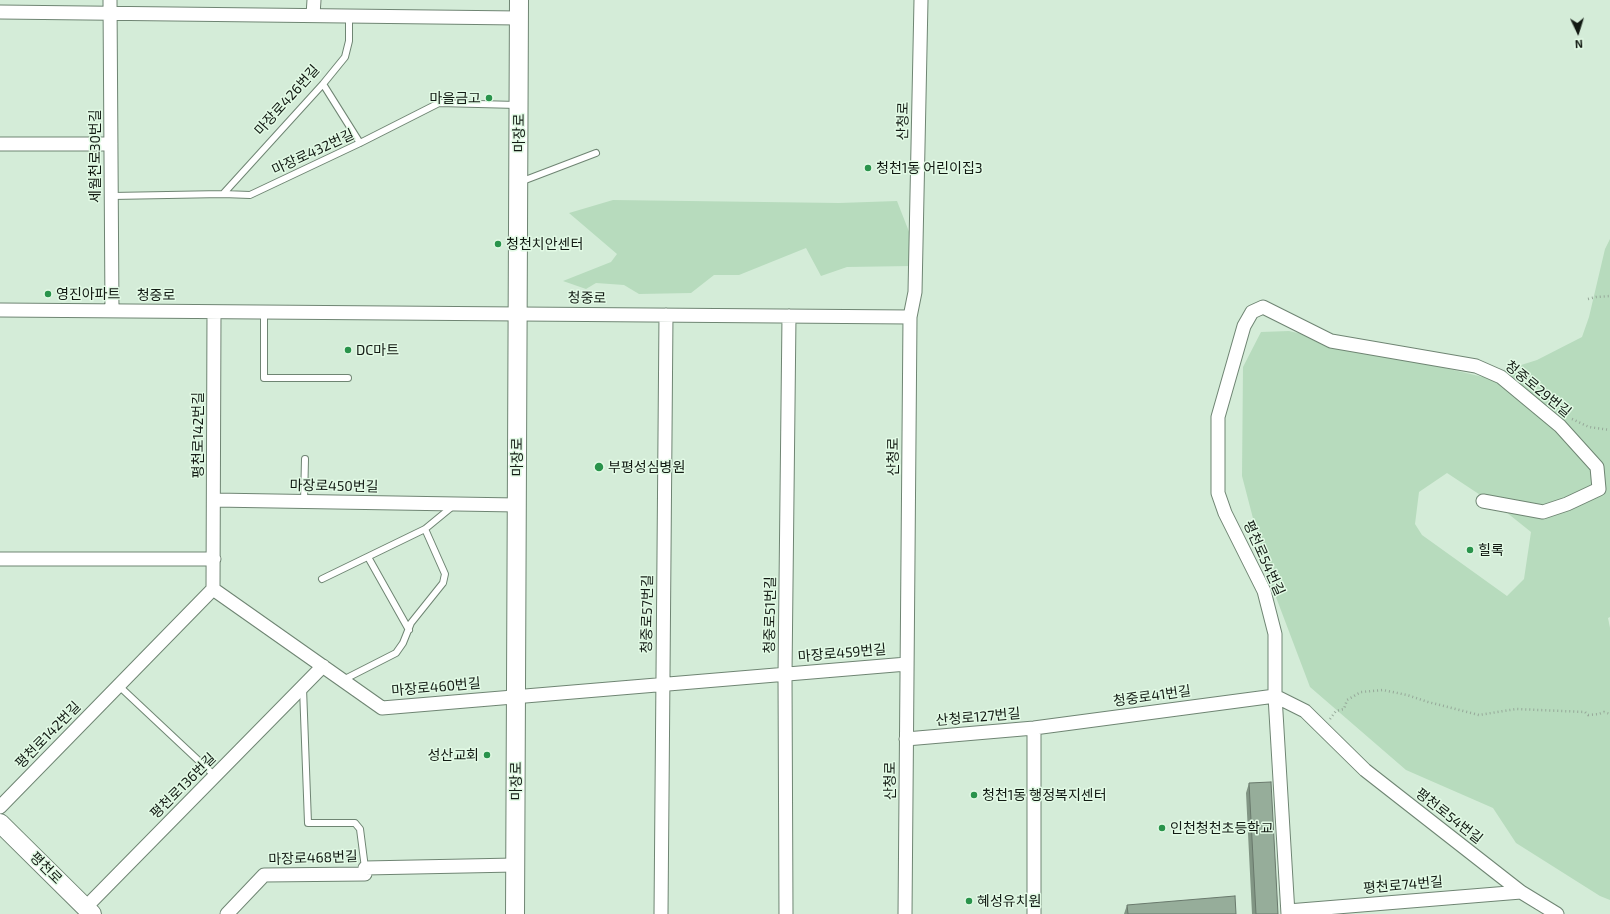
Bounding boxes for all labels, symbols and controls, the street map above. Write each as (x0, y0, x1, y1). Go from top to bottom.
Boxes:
north arrow (1558, 12, 1598, 52)
text: N (1574, 38, 1583, 51)
street label: 마장로426번길 (251, 61, 323, 139)
place label: 마을금고 (429, 90, 481, 106)
marker: 마을금고 (484, 93, 494, 103)
street label: 산청로 (894, 102, 912, 140)
street label: 세월천로30번길 (87, 109, 103, 203)
street label: 마장로 (511, 114, 527, 152)
street label: 마장로432번길 (269, 126, 357, 178)
place label: 청천1동 어린이집3 (876, 160, 983, 176)
marker: 청천1동 어린이집3 (863, 163, 873, 173)
place label: 청천치안센터 (506, 236, 583, 252)
marker: 청천치안센터 (493, 239, 503, 249)
place label: 영진아파트 (56, 286, 120, 302)
street label: 청중로 (137, 287, 175, 303)
marker: 영진아파트 (43, 289, 53, 299)
street label: 청중로 (568, 289, 606, 307)
place label: DC마트 (356, 342, 399, 358)
marker: DC마트 (343, 345, 353, 355)
street label: 청중로29번길 (1502, 357, 1574, 421)
street label: 평천로142번길 (190, 392, 206, 478)
street label: 마장로 (509, 438, 525, 476)
street label: 산청로 (885, 438, 901, 476)
place label: 부평성심병원 (608, 459, 685, 475)
marker: 부평성심병원 (593, 461, 605, 473)
street label: 마장로450번길 (289, 477, 379, 495)
street label: 평천로54번길 (1240, 518, 1288, 598)
place label: 힐록 (1478, 542, 1504, 558)
marker: 힐록 (1465, 545, 1475, 555)
street label: 청중로57번길 (638, 574, 656, 654)
street label: 청중로51번길 (761, 576, 779, 654)
street label: 마장로459번길 (797, 641, 887, 665)
street label: 마장로460번길 (391, 675, 481, 699)
street label: 청중로41번길 (1112, 682, 1192, 710)
street label: 평천로142번길 (12, 698, 84, 772)
street label: 산청로127번길 (935, 705, 1021, 729)
place label: 성산교회 (427, 747, 479, 763)
street label: 평천로136번길 (147, 750, 219, 822)
marker: 성산교회 (482, 750, 492, 760)
street label: 마장로 (508, 762, 524, 800)
street label: 산청로 (882, 762, 898, 800)
street label: 평천로54번길 (1412, 785, 1486, 847)
place label: 청천1동 행정복지센터 (982, 787, 1107, 803)
marker: 청천1동 행정복지센터 (969, 790, 979, 800)
place label: 인천청천초등학교 (1170, 820, 1273, 836)
marker: 인천청천초등학교 (1157, 823, 1167, 833)
street label: 평천로 (26, 848, 66, 888)
street label: 마장로468번길 (268, 848, 358, 868)
street label: 평천로74번길 (1362, 873, 1444, 897)
place label: 혜성유치원 (977, 893, 1041, 909)
marker: 혜성유치원 (964, 896, 974, 906)

